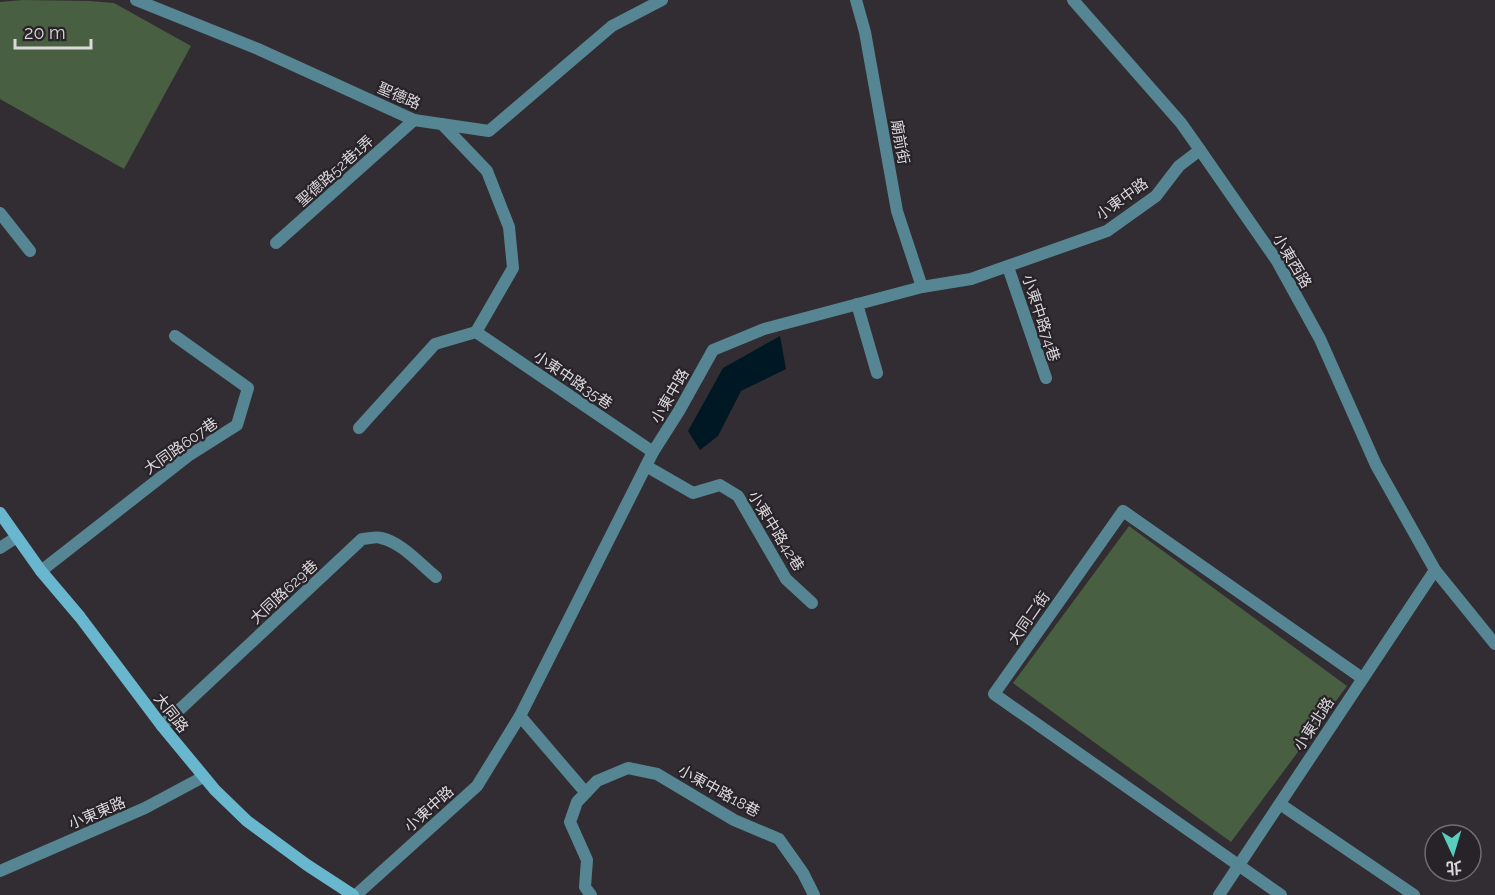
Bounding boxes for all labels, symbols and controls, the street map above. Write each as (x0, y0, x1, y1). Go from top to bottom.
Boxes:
scale bar (15, 12, 92, 50)
text: 20 m (24, 22, 66, 43)
street label: 聖德路 (375, 79, 423, 113)
street label: 廟前街 (887, 118, 913, 166)
street label: 聖德路52巷1弄 (293, 132, 377, 210)
street label: 小東中路 (1092, 174, 1152, 224)
street label: 小東西路 (1269, 231, 1315, 291)
street label: 小東中路74巷 (1018, 272, 1064, 364)
street label: 小東中路35巷 (530, 347, 616, 413)
street label: 小東中路 (647, 366, 693, 426)
street label: 大同路607巷 (141, 414, 221, 478)
street label: 小東中路42巷 (744, 488, 808, 574)
street label: 大同路629巷 (247, 556, 321, 628)
street label: 大同二街 (1004, 588, 1054, 648)
street label: 大同路 (150, 690, 192, 736)
street label: 小東北路 (1290, 694, 1338, 754)
street label: 小東中路18巷 (675, 761, 763, 821)
street label: 小東中路 (401, 782, 457, 836)
street label: 小東東路 (66, 793, 128, 833)
north arrow (1423, 823, 1483, 883)
text: 北 (1445, 857, 1463, 878)

